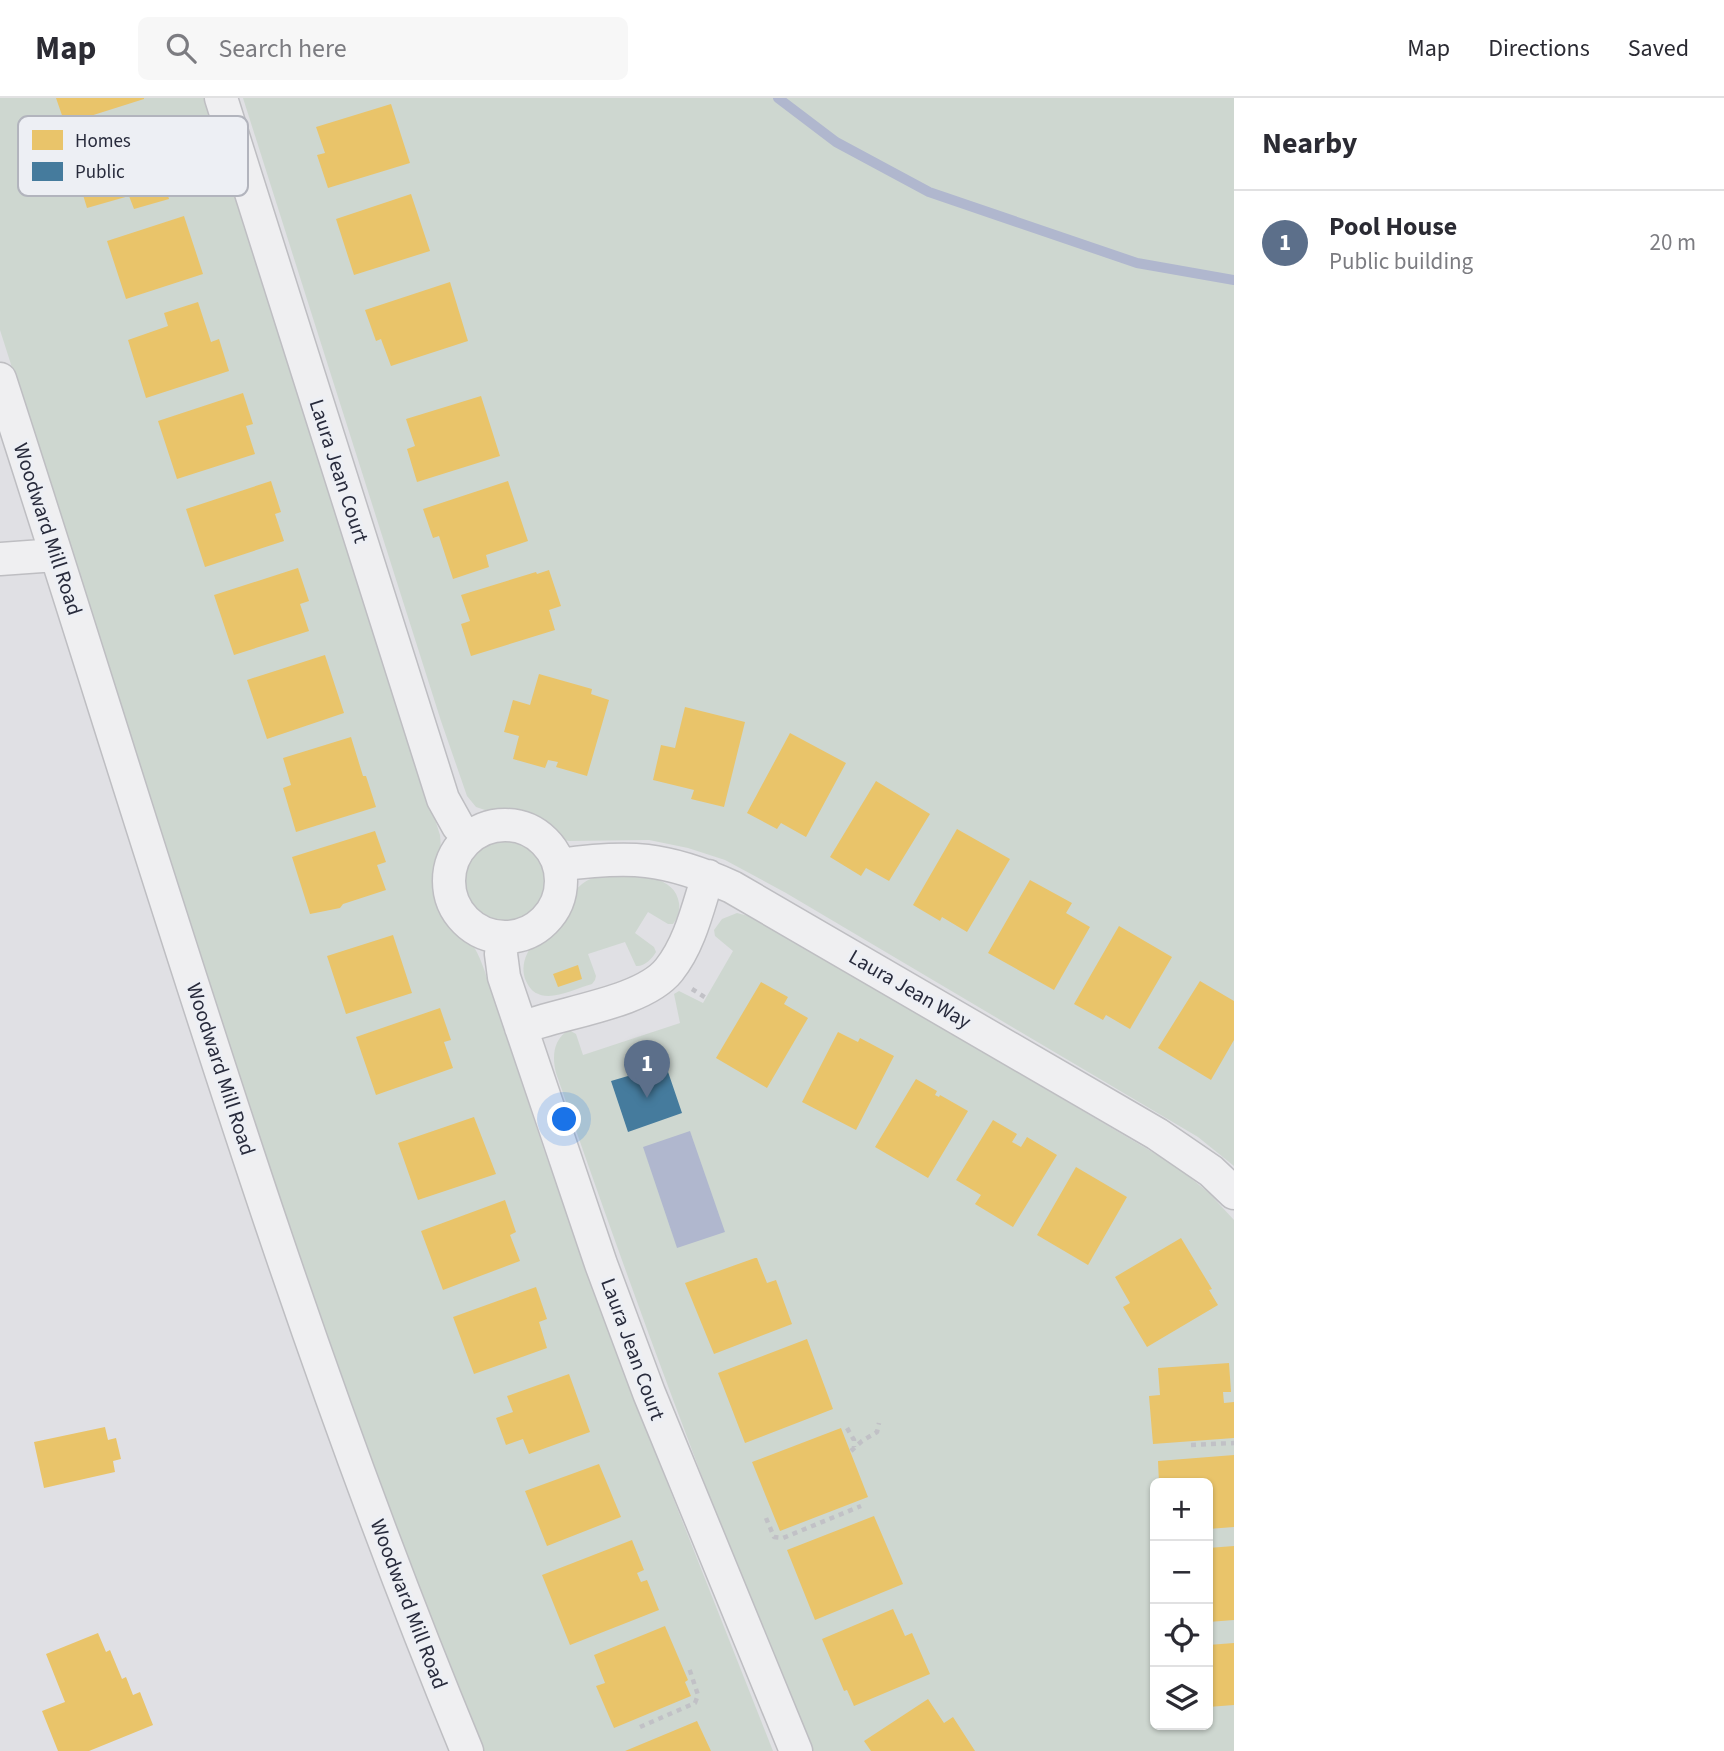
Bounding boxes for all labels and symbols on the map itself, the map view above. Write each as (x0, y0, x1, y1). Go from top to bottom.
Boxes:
legend (18, 116, 248, 196)
text: Homes (75, 128, 131, 155)
text: Public (75, 159, 125, 186)
street label: Laura Jean Court (302, 395, 376, 547)
street label: Woodward Mill Road (6, 439, 90, 619)
street label: Laura Jean Way (843, 942, 977, 1036)
street label: Woodward Mill Road (179, 979, 263, 1159)
pin: 1 (624, 1040, 670, 1098)
your location (547, 1102, 581, 1136)
street label: Laura Jean Court (593, 1274, 673, 1424)
street label: Woodward Mill Road (363, 1515, 455, 1693)

